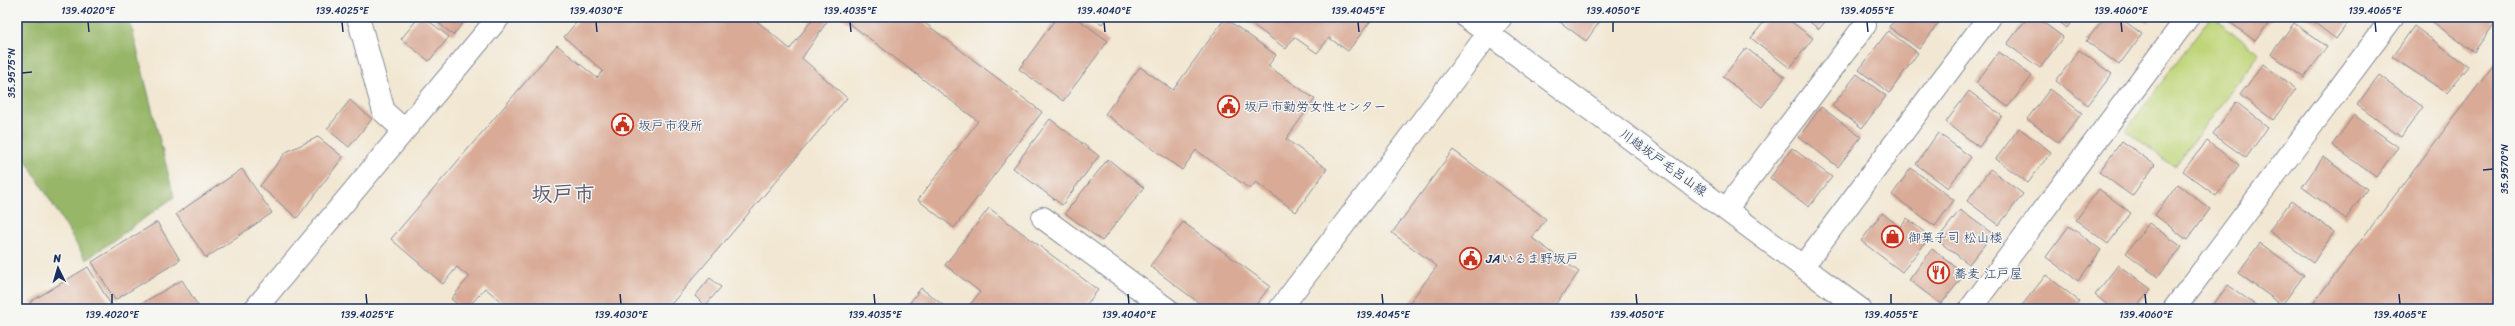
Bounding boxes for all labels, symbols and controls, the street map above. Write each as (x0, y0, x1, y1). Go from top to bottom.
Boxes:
text: 139.4020°E (61, 2, 116, 20)
text: 139.4025°E (315, 2, 370, 20)
text: 139.4030°E (569, 2, 624, 20)
text: 139.4035°E (824, 2, 878, 20)
text: 139.4040°E (1077, 2, 1132, 20)
text: 139.4045°E (1331, 2, 1386, 20)
text: 139.4050°E (1586, 2, 1641, 20)
text: 139.4055°E (1840, 2, 1895, 20)
text: 139.4060°E (2094, 2, 2149, 20)
text: 139.4065°E (2348, 2, 2403, 20)
text: 35.9575°N (3, 48, 21, 98)
public building icon: 坂戸市勤労女性センター (1215, 93, 1241, 119)
place label: 坂戸市勤労女性センター (1244, 95, 1386, 118)
public building icon: 坂戸市役所 (609, 112, 635, 138)
place label: 坂戸市役所 (638, 114, 703, 137)
street label: 川越坂戸毛呂山線 (1615, 123, 1713, 203)
text: 35.9570°N (2496, 144, 2514, 194)
district label: 坂戸市 (532, 175, 595, 213)
shop icon: 御菓子司 松山楼 (1879, 224, 1905, 250)
place label: 御菓子司 松山楼 (1908, 226, 2002, 249)
public building icon: JAいるま野坂戸 (1457, 245, 1483, 271)
place label: JAいるま野坂戸 (1485, 247, 1579, 270)
north arrow (38, 248, 78, 288)
text: N (52, 249, 62, 268)
restaurant icon: 蕎麦 江戸屋 (1926, 260, 1952, 286)
place label: 蕎麦 江戸屋 (1954, 262, 2022, 285)
text: 139.4020°E (85, 306, 140, 324)
text: 139.4025°E (340, 306, 395, 324)
text: 139.4030°E (594, 306, 649, 324)
text: 139.4035°E (849, 306, 903, 324)
text: 139.4040°E (1102, 306, 1157, 324)
text: 139.4045°E (1356, 306, 1411, 324)
text: 139.4050°E (1610, 306, 1665, 324)
text: 139.4055°E (1864, 306, 1919, 324)
text: 139.4060°E (2119, 306, 2174, 324)
text: 139.4065°E (2373, 306, 2428, 324)

